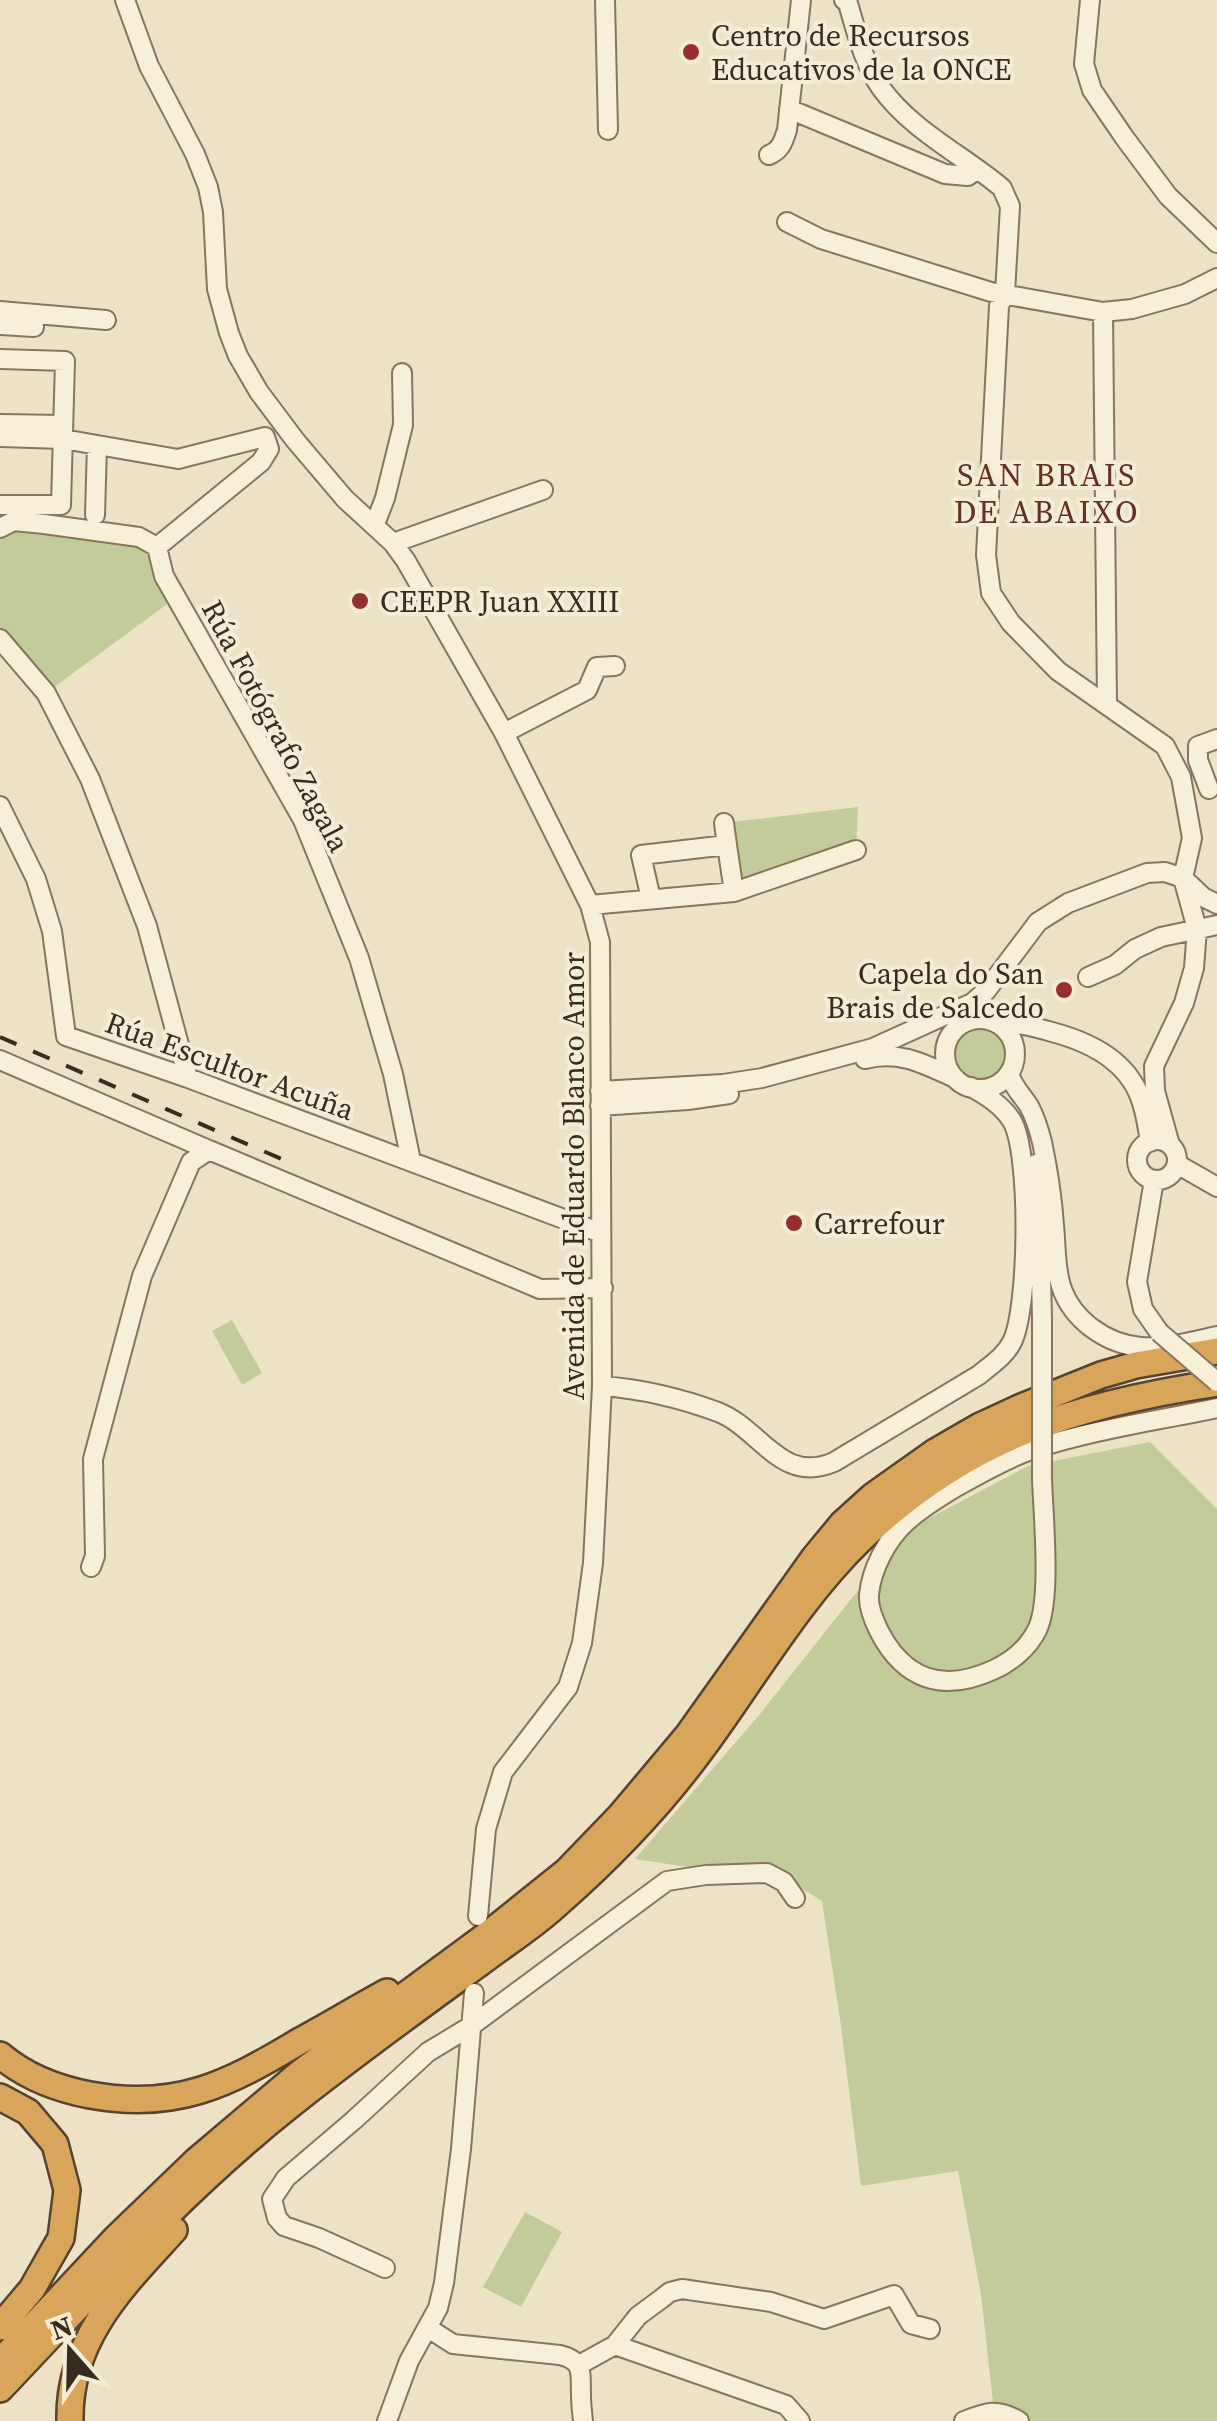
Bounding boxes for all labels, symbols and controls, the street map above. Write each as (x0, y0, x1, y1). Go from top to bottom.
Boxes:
place label: Centro de Recursos Educativos de la ONCE (711, 15, 1011, 90)
marker: Centro de Recursos Educativos de la ONCE (680, 41, 702, 63)
district label: SAN BRAIS DE ABAIXO (954, 453, 1140, 534)
place label: CEEPR Juan XXIII (380, 581, 619, 622)
marker: CEEPR Juan XXIII (349, 590, 371, 612)
street label: Rúa Fotógrafo Zagala (192, 593, 360, 860)
street label: Avenida de Eduardo Blanco Amor (553, 952, 594, 1400)
place label: Capela do San Brais de Salcedo (826, 953, 1044, 1028)
marker: Capela do San Brais de Salcedo (1053, 979, 1075, 1001)
street label: Rúa Escultor Acuña (100, 1002, 361, 1130)
place label: Carrefour (814, 1203, 945, 1244)
marker: Carrefour (783, 1212, 805, 1234)
north arrow (20, 2301, 120, 2401)
text: N (45, 2306, 78, 2349)

